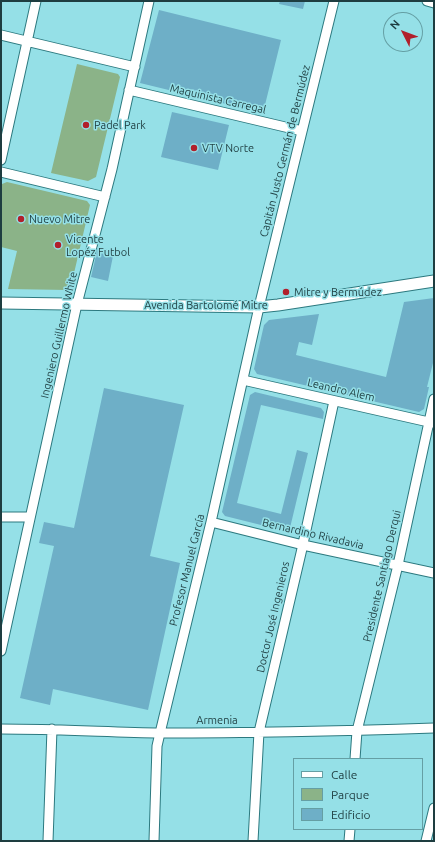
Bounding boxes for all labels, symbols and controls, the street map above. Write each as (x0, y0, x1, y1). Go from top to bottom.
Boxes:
north arrow (383, 12, 423, 52)
text: N (388, 18, 402, 32)
street label: Capitán Justo Germán de Bermúdez (257, 63, 313, 239)
street label: Maquinista Carregal (169, 81, 267, 117)
place label: Padel Park (94, 118, 146, 132)
marker: Padel Park (81, 120, 91, 130)
place label: VTV Norte (202, 141, 254, 155)
marker: VTV Norte (189, 143, 199, 153)
place label: Nuevo Mitre (29, 212, 90, 226)
marker: Nuevo Mitre (16, 214, 26, 224)
place label: Vicente Lopéz Futbol (66, 232, 130, 258)
marker: Vicente Lopéz Futbol (53, 240, 63, 250)
street label: Ingeniero Guillermo White (38, 270, 80, 400)
place label: Mitre y Bermúdez (294, 285, 382, 299)
marker: Mitre y Bermúdez (281, 287, 291, 297)
street label: Avenida Bartolomé Mitre (144, 298, 268, 312)
street label: Leandro Alem (306, 376, 376, 404)
street label: Presidente Santiago Derqui (360, 509, 404, 643)
street label: Profesor Manuel García (167, 513, 207, 627)
street label: Bernardino Rivadavia (261, 516, 365, 552)
street label: Doctor José Ingenieros (254, 560, 292, 674)
street label: Armenia (196, 713, 238, 727)
legend (293, 758, 423, 830)
text: Calle (331, 768, 357, 781)
text: Parque (331, 788, 369, 801)
text: Edificio (331, 808, 371, 821)

